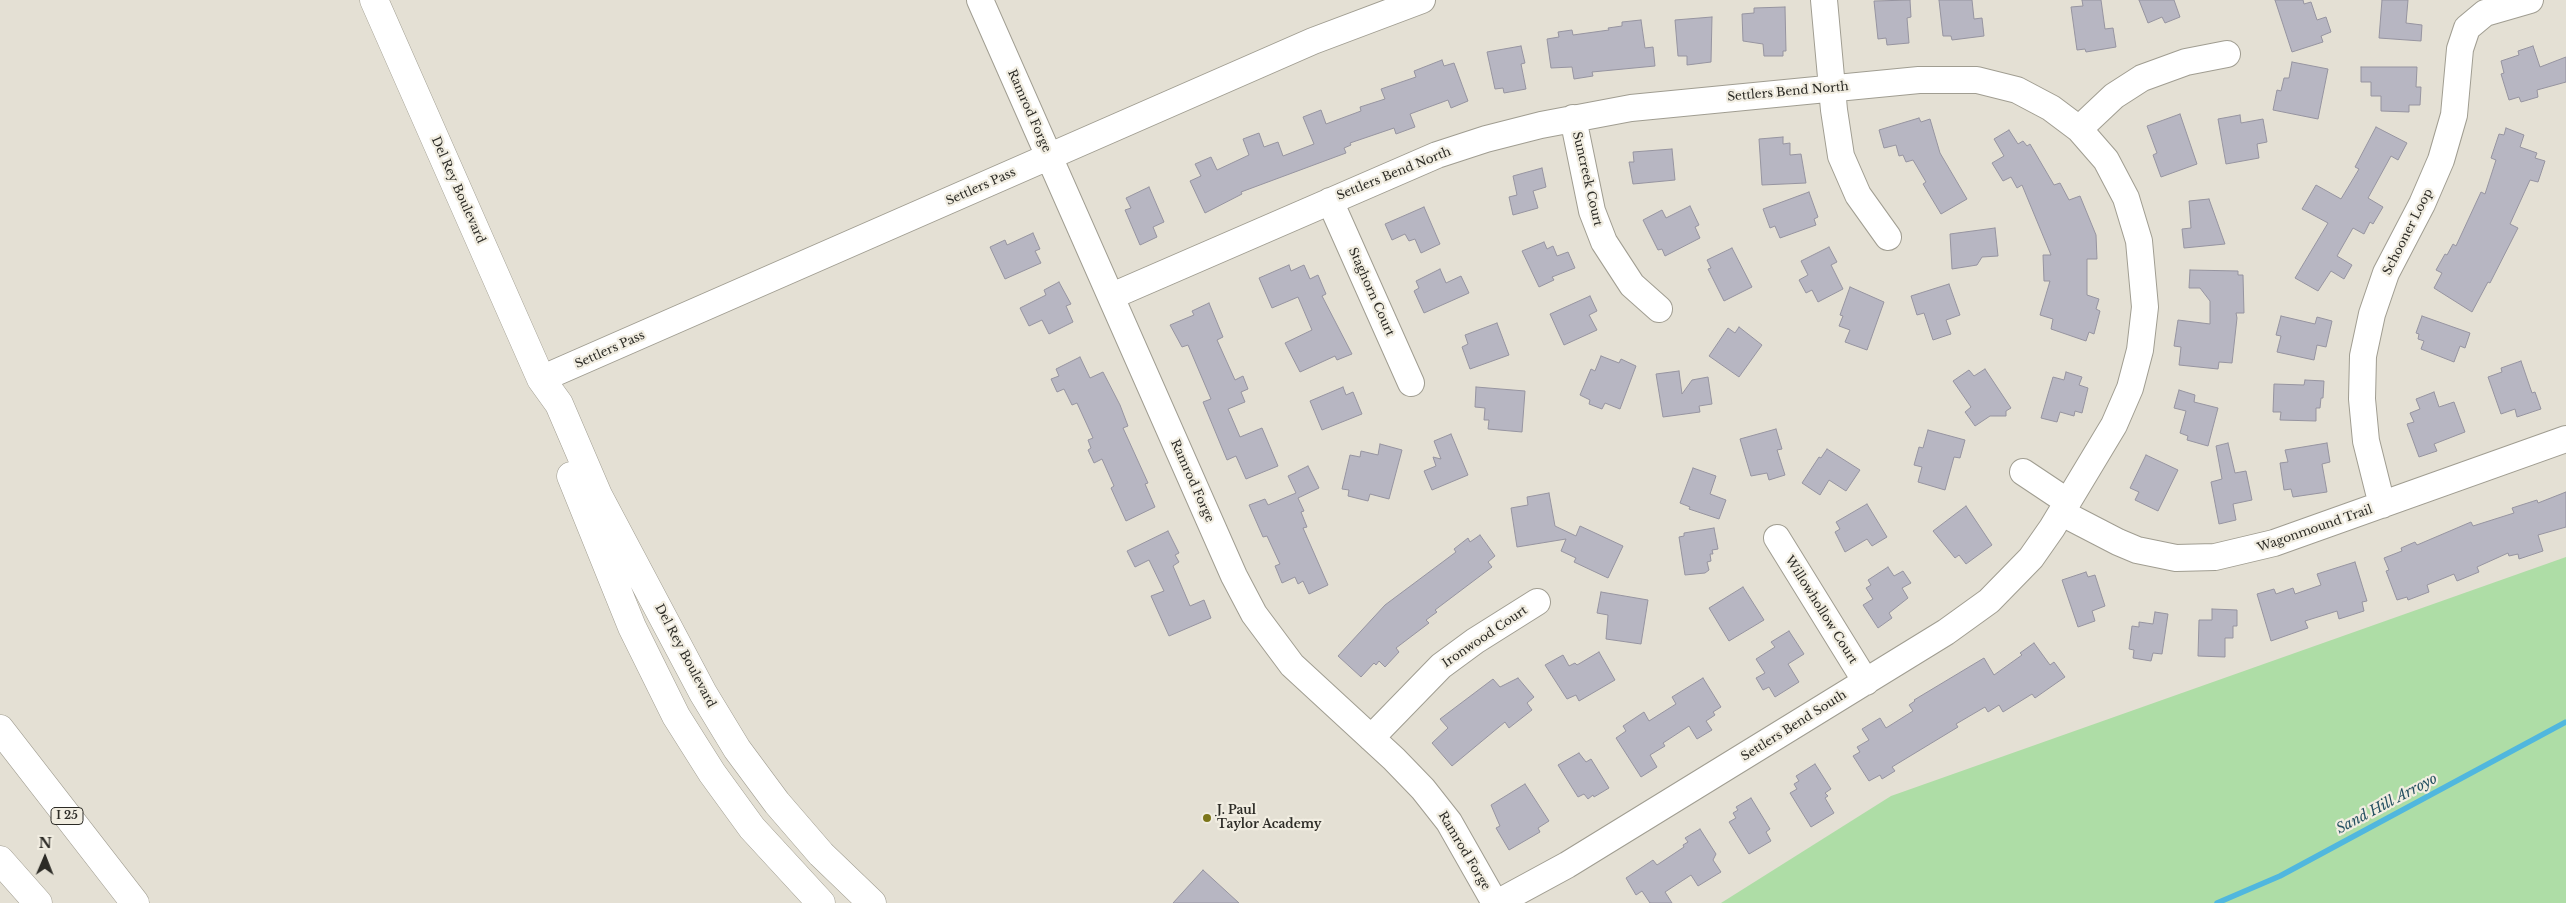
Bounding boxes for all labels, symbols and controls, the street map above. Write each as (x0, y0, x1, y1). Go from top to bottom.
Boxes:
street label: Ramrod Forge (1004, 67, 1054, 155)
street label: Settlers Bend North (1727, 80, 1849, 104)
street label: Suncreek Court (1569, 130, 1605, 228)
street label: Del Rey Boulevard (428, 134, 488, 246)
street label: Settlers Bend North (1335, 145, 1453, 203)
street label: Settlers Pass (944, 165, 1018, 209)
street label: Schooner Loop (2380, 186, 2436, 278)
street label: Staghorn Court (1345, 246, 1397, 338)
street label: Settlers Pass (573, 328, 647, 372)
street label: Ramrod Forge (1167, 437, 1217, 525)
street label: Wagonmound Trail (2256, 503, 2374, 555)
street label: Willowhollow Court (1782, 553, 1860, 667)
street label: Del Rey Boulevard (652, 602, 718, 710)
street label: Ironwood Court (1440, 603, 1530, 671)
street label: Settlers Bend South (1739, 688, 1849, 764)
water label: Sand Hill Arroyo (2334, 770, 2440, 838)
place label: J. Paul Taylor Academy (1217, 804, 1321, 832)
road number: I 25 (51, 808, 83, 824)
street label: Ramrod Forge (1435, 809, 1493, 893)
marker: J. Paul Taylor Academy (1201, 812, 1213, 824)
north arrow (20, 833, 70, 883)
text: N (39, 834, 52, 852)

